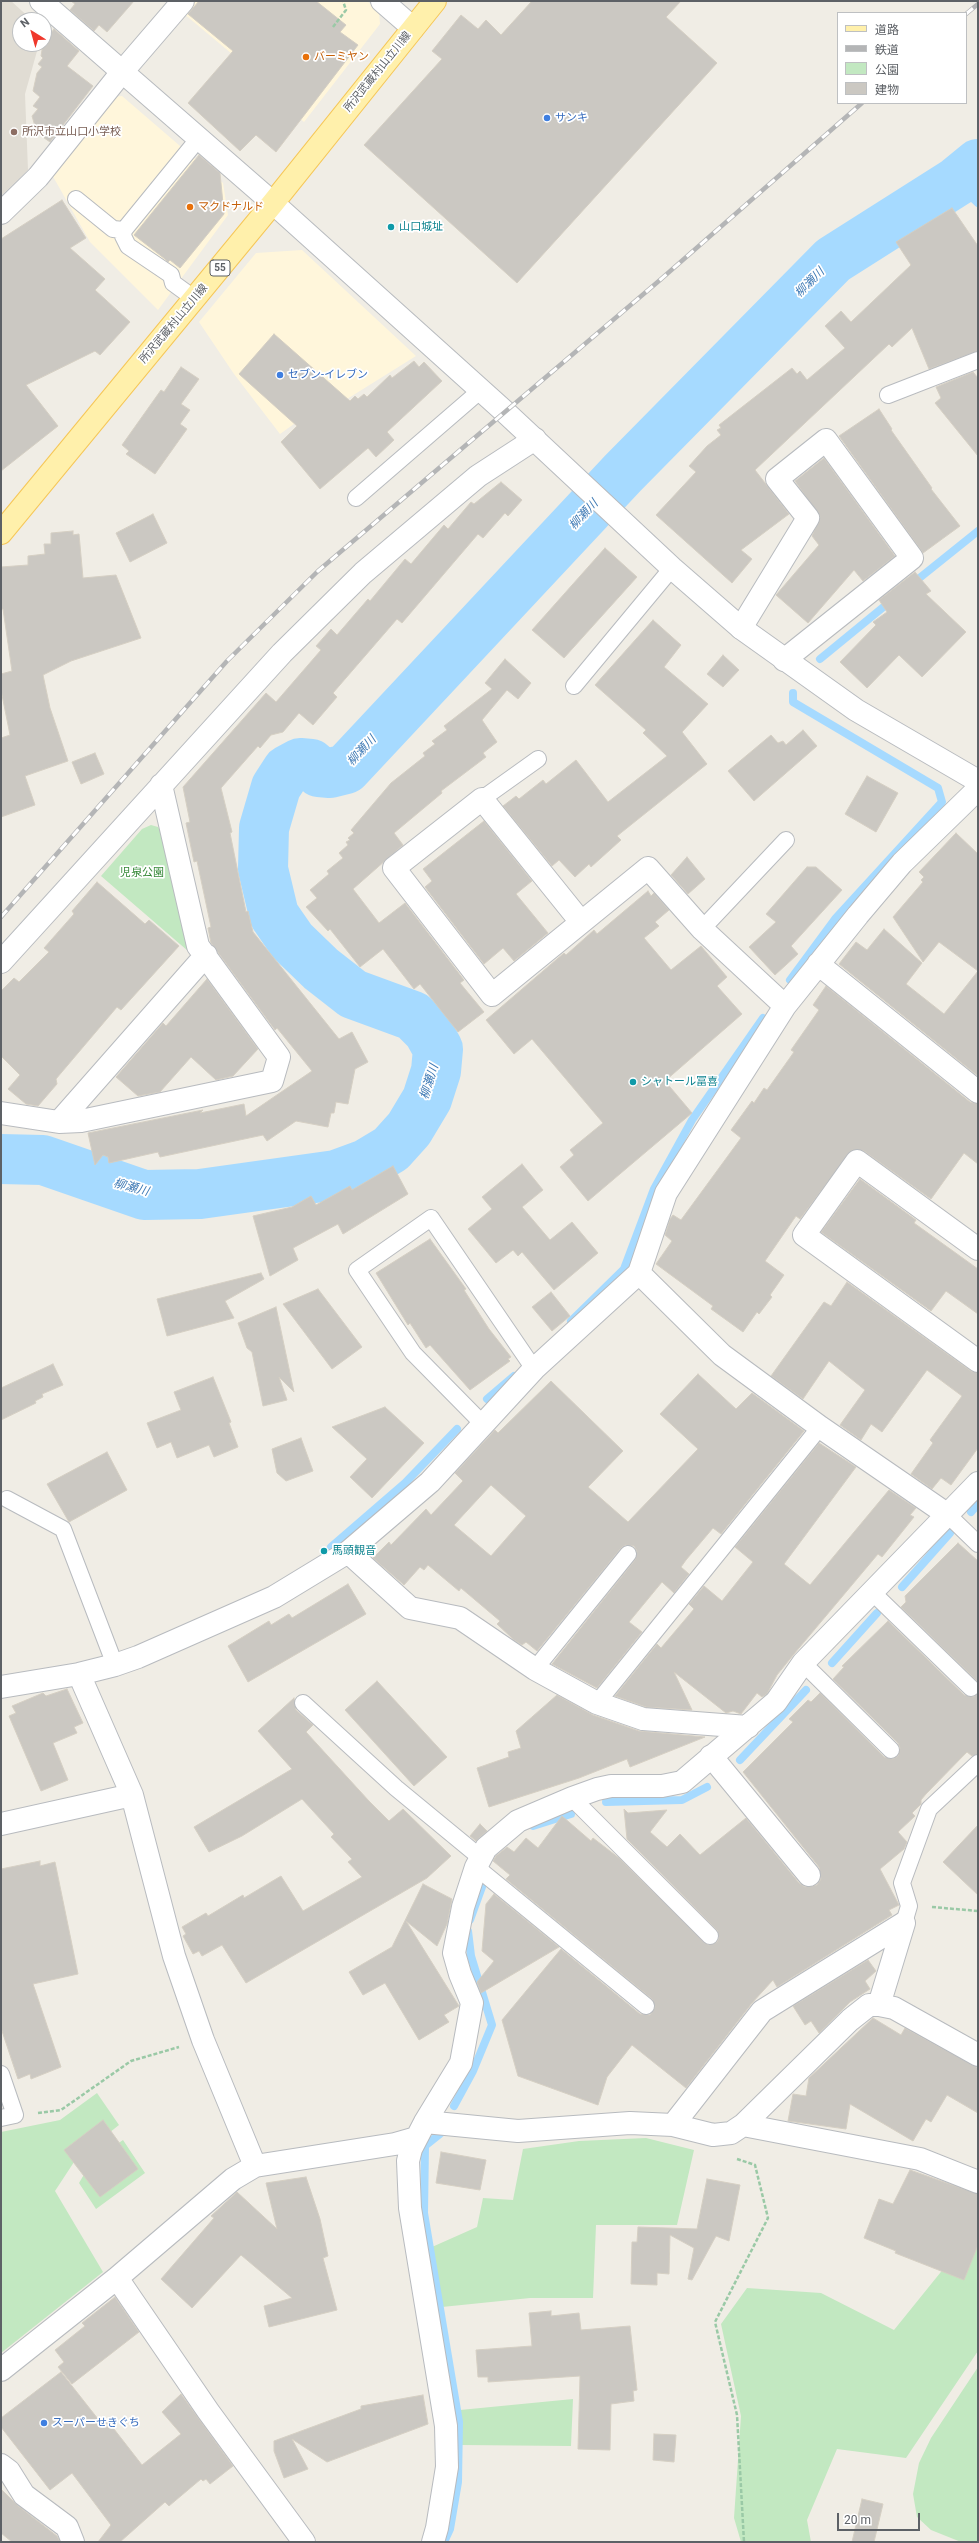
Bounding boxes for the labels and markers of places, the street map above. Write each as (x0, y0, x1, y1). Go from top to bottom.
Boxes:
place label: バーミヤン (314, 50, 369, 64)
marker: バーミヤン (301, 52, 311, 62)
place label: サンキ (555, 111, 588, 125)
marker: サンキ (542, 113, 552, 123)
place label: 所沢市立山口小学校 (22, 125, 121, 139)
marker: 所沢市立山口小学校 (9, 127, 19, 137)
place label: マクドナルド (198, 200, 264, 214)
marker: マクドナルド (185, 202, 195, 212)
place label: 山口城址 (399, 220, 443, 234)
marker: 山口城址 (386, 222, 396, 232)
place label: セブン-イレブン (288, 368, 368, 382)
marker: セブン-イレブン (275, 370, 285, 380)
place label: シャトール冨喜 (641, 1075, 718, 1089)
marker: シャトール冨喜 (628, 1077, 638, 1087)
place label: 馬頭観音 (332, 1544, 376, 1558)
marker: 馬頭観音 (319, 1546, 329, 1556)
place label: スーパーせきぐち (52, 2416, 140, 2430)
marker: スーパーせきぐち (39, 2418, 49, 2428)

